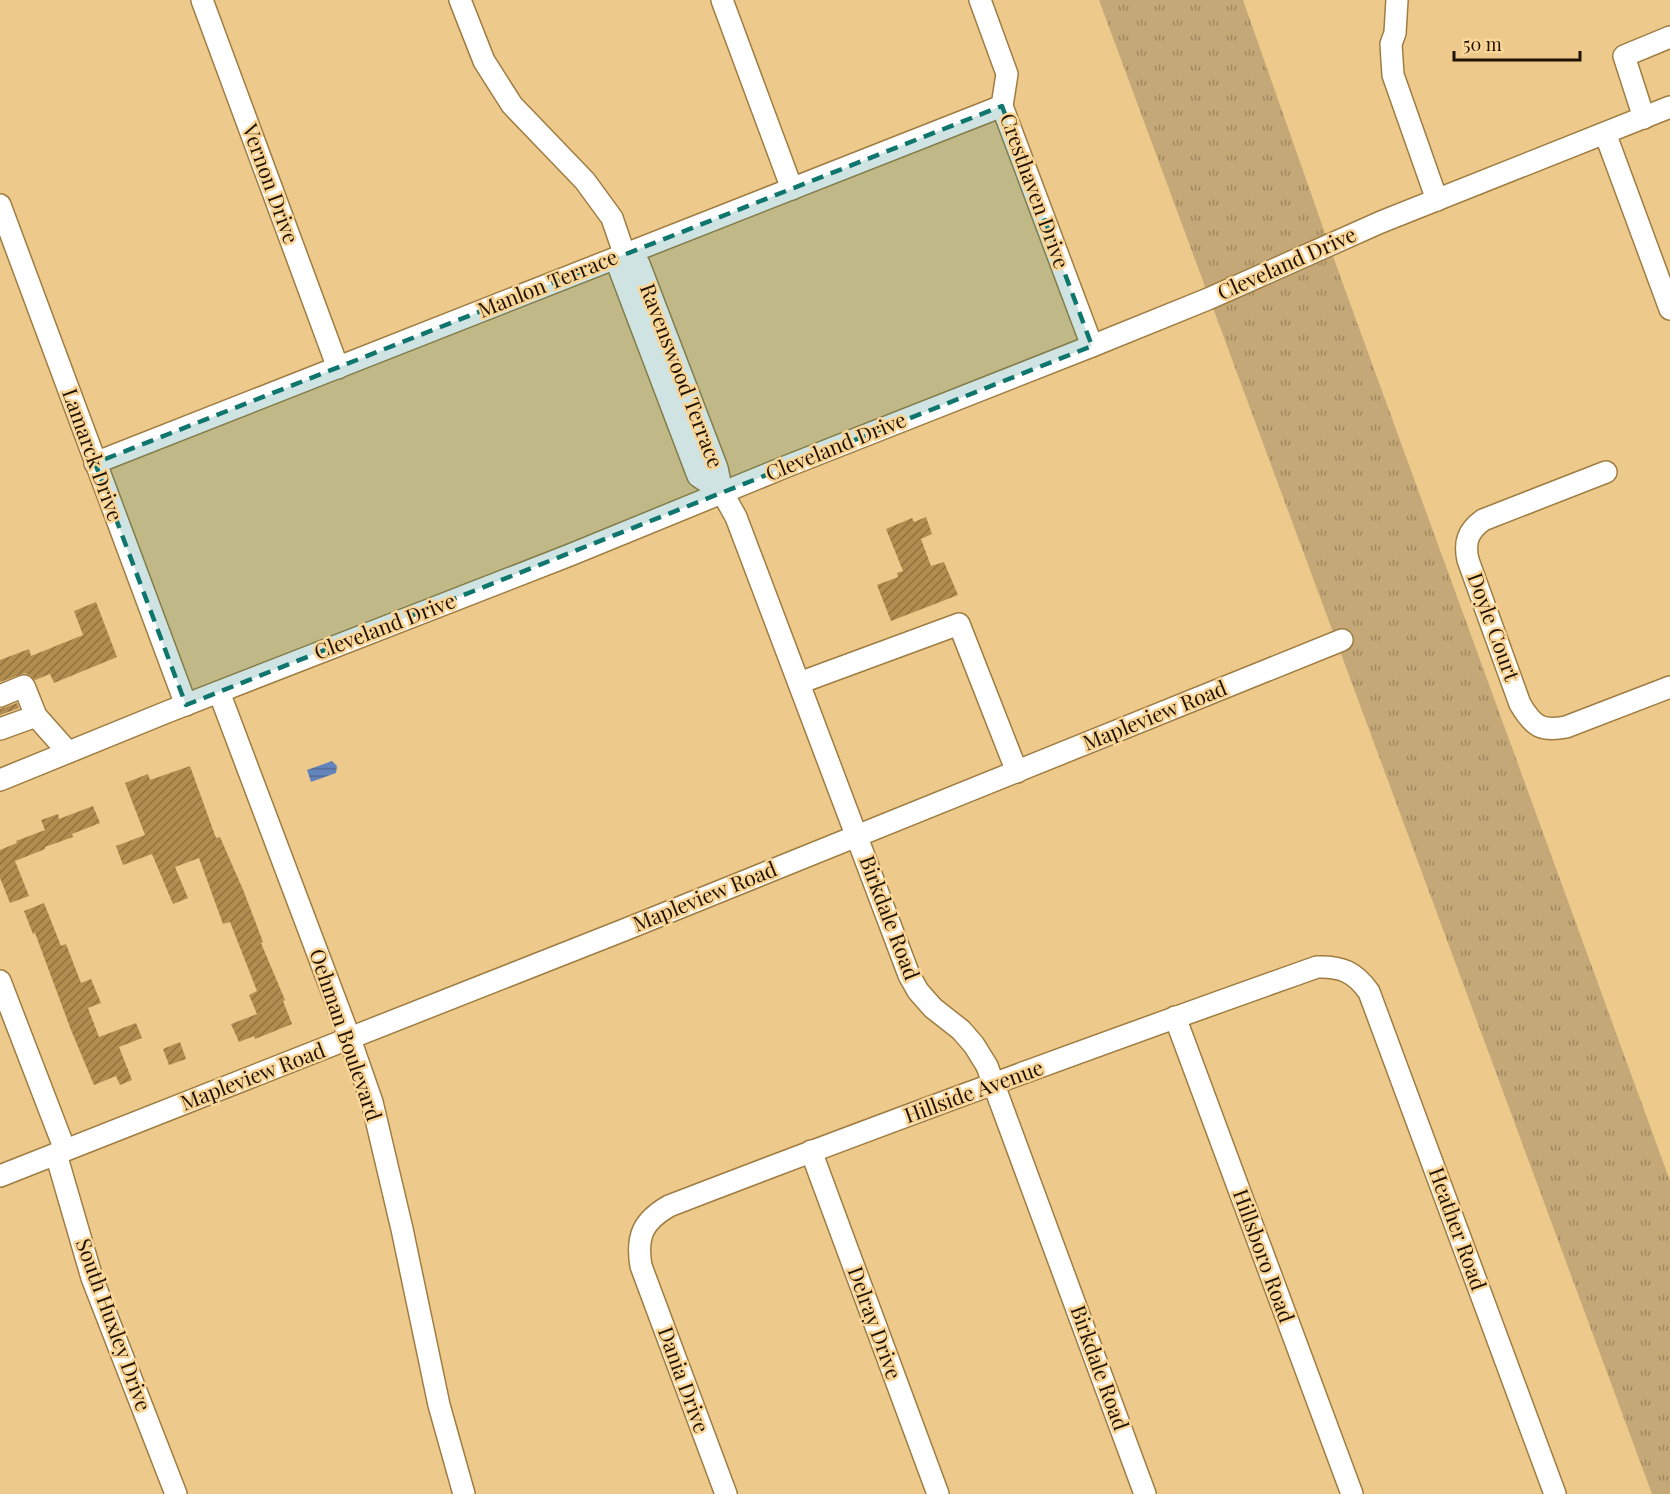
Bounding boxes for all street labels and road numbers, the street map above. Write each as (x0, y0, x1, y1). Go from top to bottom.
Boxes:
street label: Cresthaven Drive (995, 109, 1077, 272)
street label: Vernon Drive (237, 119, 306, 247)
street label: Cleveland Drive (1212, 219, 1360, 305)
street label: Manlon Terrace (473, 241, 621, 323)
street label: Ravenswood Terrace (635, 279, 731, 471)
street label: Lamarck Drive (57, 384, 131, 524)
street label: Cleveland Drive (761, 404, 910, 486)
street label: Doyle Court (1462, 568, 1528, 685)
street label: Cleveland Drive (310, 585, 459, 665)
street label: Mapleview Road (1078, 673, 1230, 756)
street label: Birkdale Road (854, 851, 927, 984)
street label: Mapleview Road (628, 854, 780, 937)
street label: Oehman Boulevard (304, 945, 389, 1124)
street label: Mapleview Road (176, 1035, 329, 1116)
street label: Hillside Avenue (900, 1052, 1047, 1128)
street label: Heather Road (1424, 1163, 1494, 1294)
street label: Hillsboro Road (1228, 1185, 1302, 1326)
street label: South Huxley Drive (71, 1234, 159, 1414)
street label: Delray Drive (843, 1262, 909, 1383)
street label: Birkdale Road (1065, 1301, 1136, 1434)
street label: Dania Drive (653, 1322, 717, 1436)

